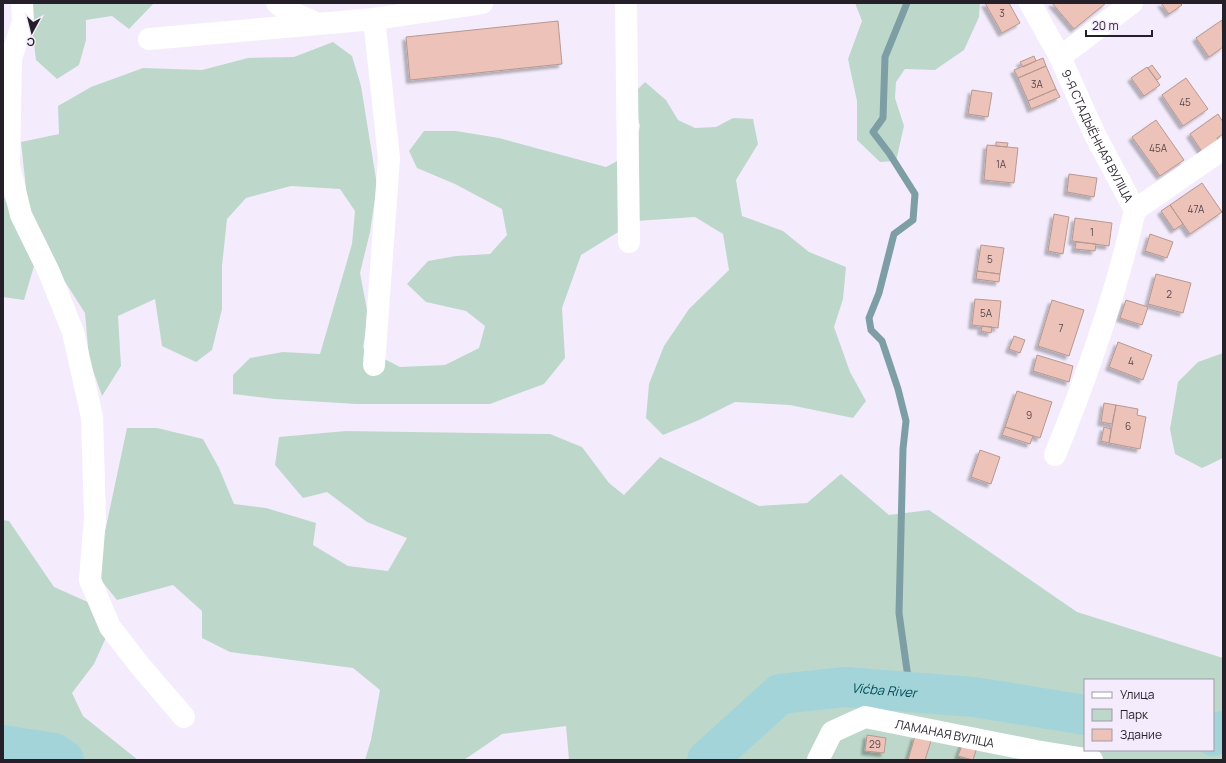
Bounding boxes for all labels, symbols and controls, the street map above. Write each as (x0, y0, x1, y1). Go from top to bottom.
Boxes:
house number: 3 (999, 6, 1005, 20)
north arrow (12, 12, 52, 52)
scale bar (1086, 12, 1152, 38)
text: 20 m (1092, 17, 1119, 34)
text: С (26, 34, 36, 50)
street label: 9-Я СТАДЫЁННАЯ ВУЛІЦА (1058, 66, 1138, 205)
house number: 3А (1031, 77, 1044, 91)
house number: 45 (1179, 95, 1191, 109)
house number: 45А (1149, 141, 1168, 155)
house number: 1А (996, 157, 1007, 171)
house number: 47А (1188, 202, 1205, 216)
house number: 1 (1090, 225, 1094, 239)
house number: 5 (987, 252, 993, 266)
house number: 2 (1166, 287, 1172, 301)
house number: 5А (980, 306, 993, 320)
house number: 7 (1058, 321, 1064, 335)
house number: 4 (1128, 354, 1134, 368)
house number: 9 (1026, 408, 1032, 422)
house number: 6 (1125, 419, 1131, 433)
water label: Vićba River (851, 679, 920, 702)
legend (1084, 679, 1214, 751)
text: Улица (1120, 686, 1154, 703)
text: Парк (1120, 706, 1149, 723)
street label: ЛАМАНАЯ ВУЛІЦА (894, 715, 996, 751)
text: Здание (1120, 726, 1162, 743)
house number: 29 (869, 737, 881, 751)

